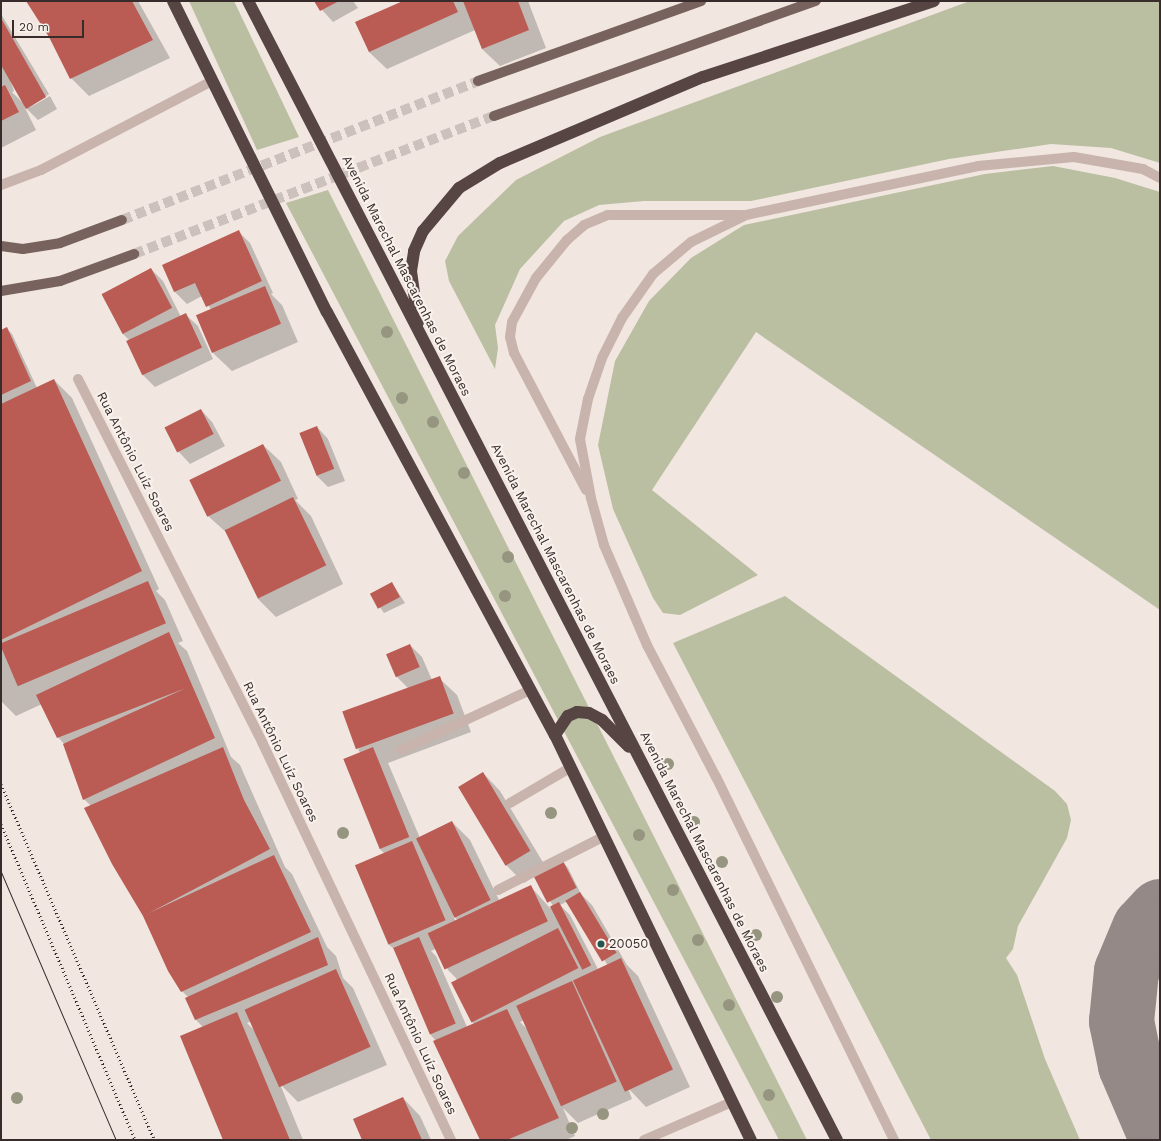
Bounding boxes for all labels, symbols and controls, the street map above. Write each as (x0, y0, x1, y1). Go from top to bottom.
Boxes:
scale bar (14, 12, 86, 38)
text: 20 m (19, 20, 49, 34)
street label: Avenida Marechal Mascarenhas de Moraes (338, 153, 474, 399)
street label: Rua Antônio Luíz Soares (93, 389, 177, 535)
street label: Avenida Marechal Mascarenhas de Moraes (487, 441, 623, 687)
street label: Rua Antônio Luíz Soares (239, 679, 321, 825)
street label: Avenida Marechal Mascarenhas de Moraes (636, 729, 772, 975)
place label: 20050 (609, 936, 648, 952)
marker: 20050 (596, 939, 606, 949)
street label: Rua Antônio Luíz Soares (380, 970, 460, 1118)

